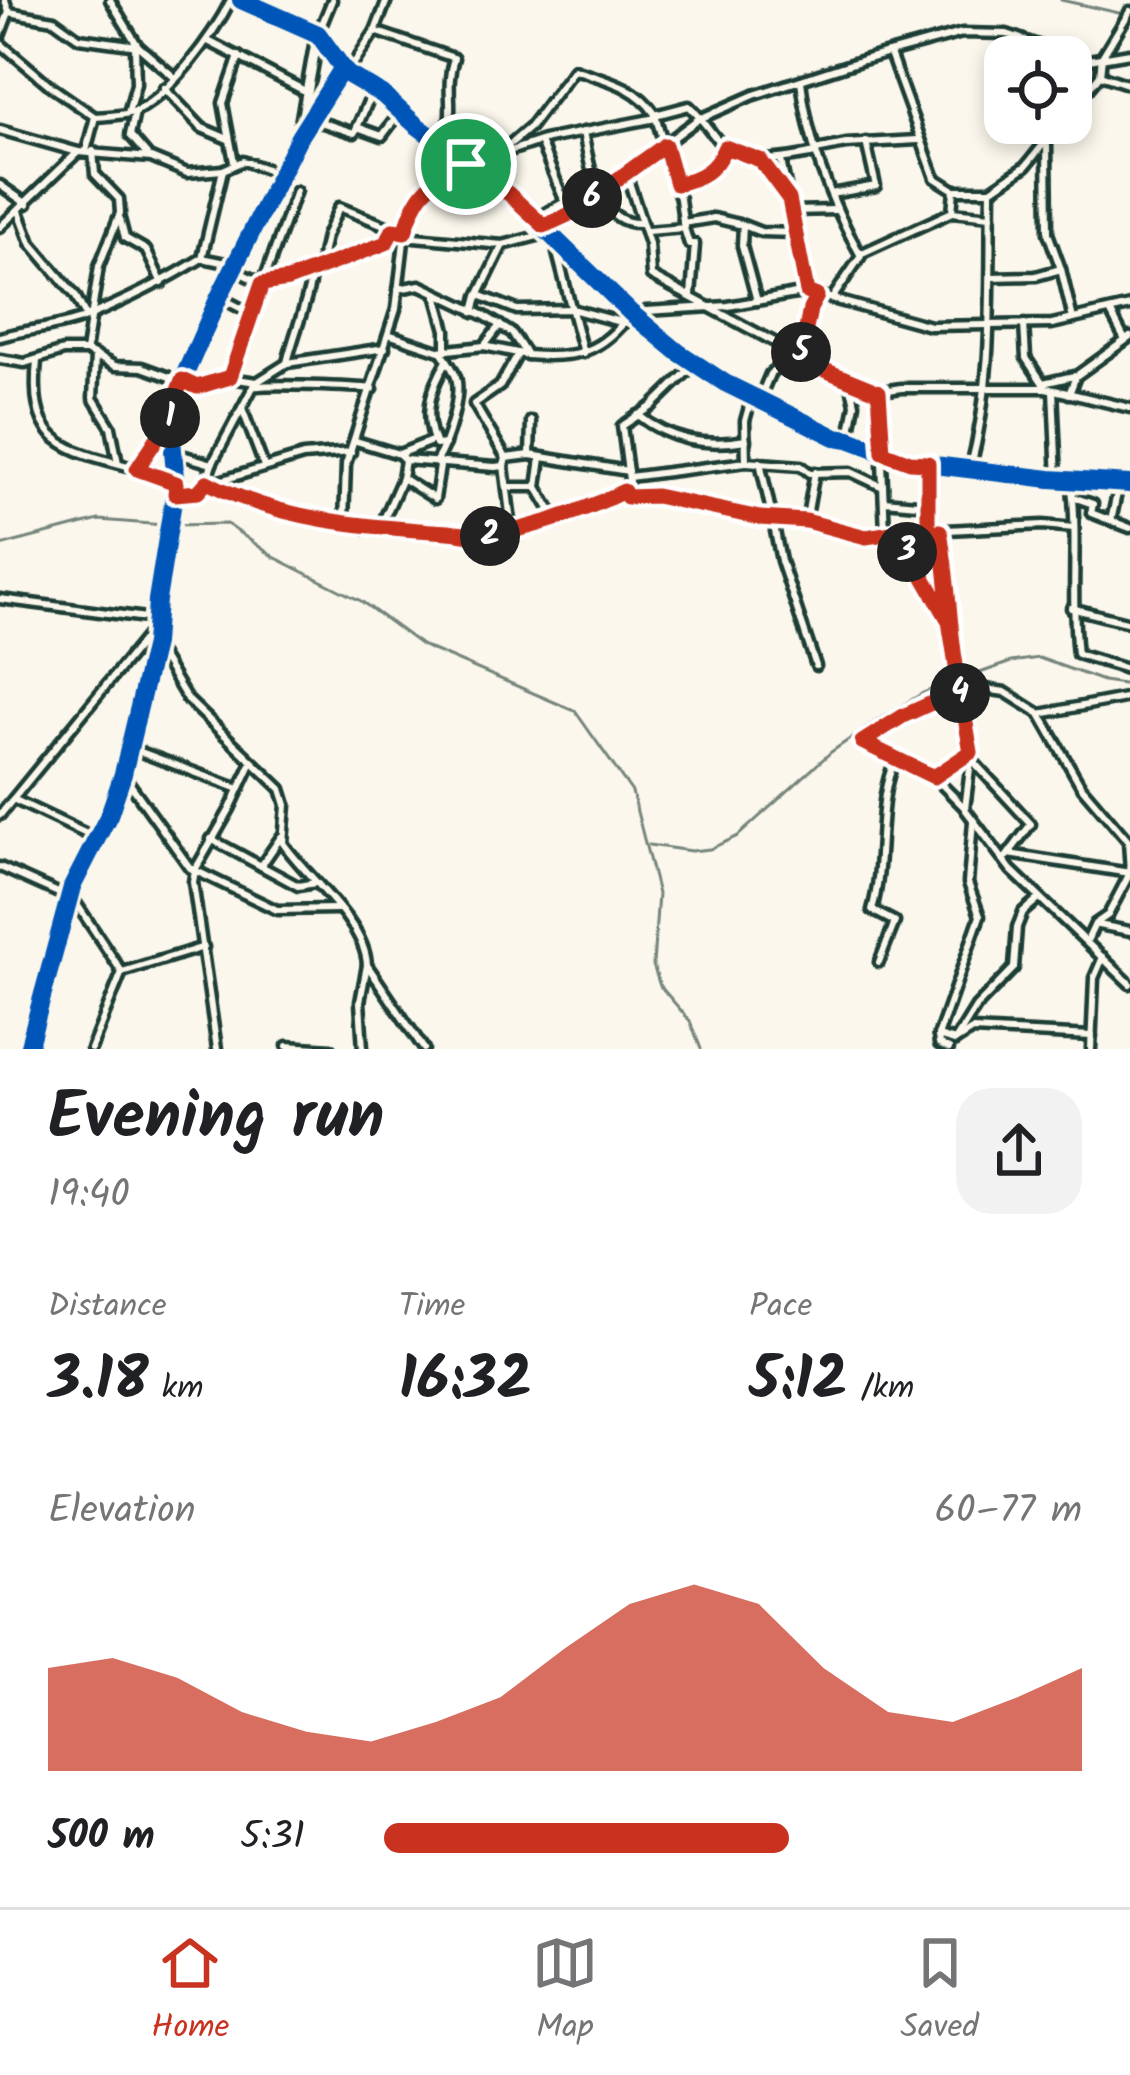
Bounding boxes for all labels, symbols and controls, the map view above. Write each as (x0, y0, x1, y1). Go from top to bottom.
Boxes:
map controls (984, 36, 1092, 144)
button: locate (984, 36, 1092, 144)
pin (415, 113, 517, 215)
icon: arrive (433, 131, 499, 197)
pin: 6 (562, 168, 622, 228)
text: 6 (583, 171, 601, 224)
pin: 5 (771, 322, 831, 382)
text: 5 (793, 325, 809, 378)
pin: 1 (140, 388, 200, 448)
text: 1 (165, 391, 175, 444)
pin: 2 (460, 506, 520, 566)
text: 2 (480, 509, 500, 562)
pin: 3 (877, 522, 937, 582)
text: 3 (898, 525, 916, 578)
pin: 4 (930, 663, 990, 723)
text: 4 (951, 666, 969, 719)
text: Evening run (48, 1067, 384, 1172)
button: share (956, 1088, 1082, 1214)
text: 19:40 (48, 1165, 130, 1227)
text: Distance (48, 1281, 167, 1334)
text: Time (399, 1281, 465, 1334)
text: Pace (749, 1281, 812, 1334)
text: 3.18 (48, 1334, 149, 1430)
text: 16:32 (399, 1334, 532, 1430)
text: 5:12 (749, 1334, 848, 1430)
text: km (149, 1363, 204, 1416)
text: /km (848, 1363, 914, 1416)
text: Elevation (48, 1481, 196, 1543)
text: 60–77 m (934, 1481, 1082, 1543)
text: 500 m (48, 1807, 155, 1869)
text: 5:31 (240, 1807, 305, 1869)
tab: Home (151, 1930, 229, 2055)
tab: Map (532, 1930, 598, 2055)
tab: Saved (900, 1930, 979, 2055)

